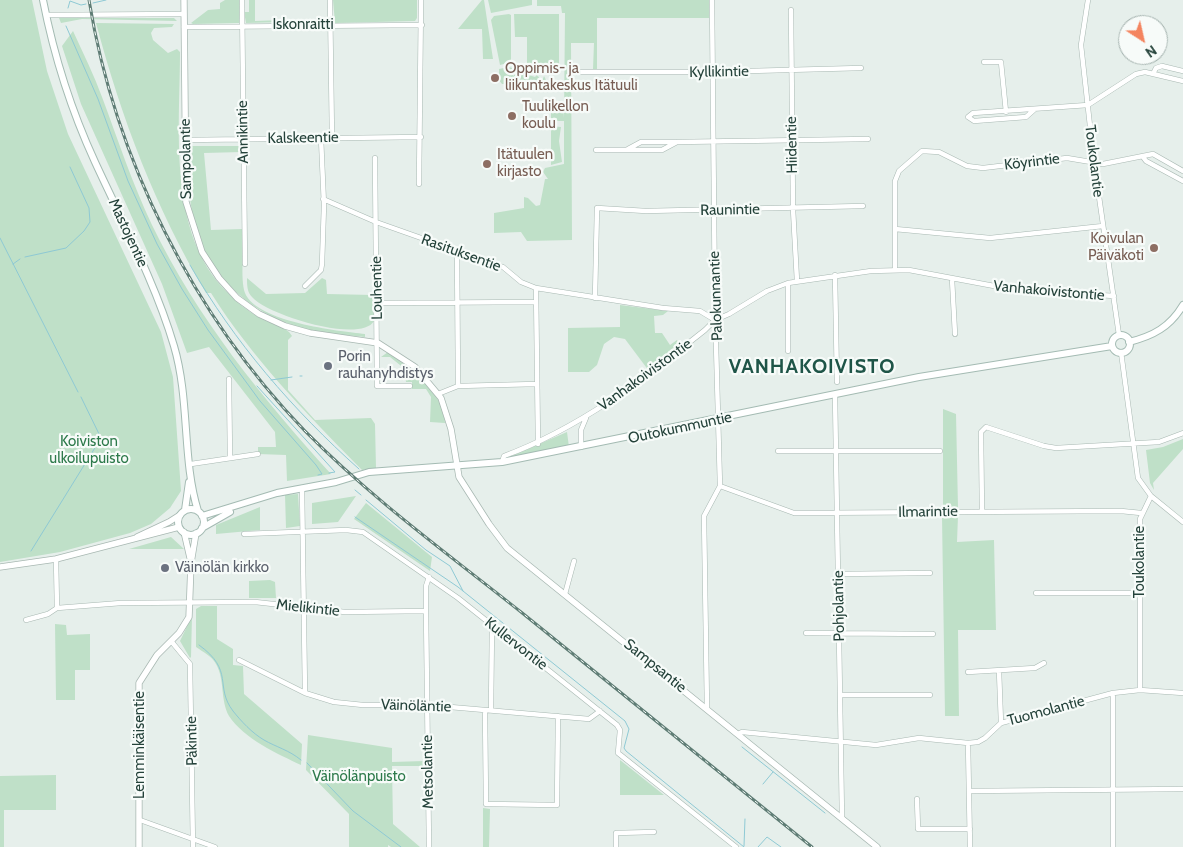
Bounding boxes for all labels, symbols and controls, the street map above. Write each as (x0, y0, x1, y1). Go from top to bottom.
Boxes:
north arrow (1118, 15, 1168, 65)
street label: Iskonraitti (272, 16, 334, 34)
text: N (1142, 41, 1160, 62)
place label: Oppimis- ja liikuntakeskus Itätuuli (505, 60, 638, 95)
street label: Kyllikintie (689, 62, 749, 82)
marker: Oppimis- ja liikuntakeskus Itätuuli (489, 72, 501, 84)
place label: Tuulikellon koulu (522, 98, 589, 133)
street label: Annikintie (233, 100, 253, 164)
marker: Tuulikellon koulu (506, 110, 518, 122)
street label: Hiidentie (783, 116, 801, 174)
street label: Sampolantie (176, 119, 196, 199)
street label: Toukolantie (1081, 124, 1107, 198)
street label: Kalskeentie (267, 128, 339, 148)
place label: Itätuulen kirjasto (497, 146, 553, 181)
street label: Köyrintie (1003, 150, 1061, 174)
marker: Itätuulen kirjasto (481, 158, 493, 170)
street label: Mastojentie (104, 196, 152, 270)
street label: Raunintie (700, 200, 760, 220)
street label: Rasituksentie (419, 230, 503, 276)
place label: Koivulan Päiväkoti (1088, 230, 1144, 265)
marker: Koivulan Päiväkoti (1148, 242, 1160, 254)
street label: Palokunnantie (705, 251, 727, 341)
street label: Louhentie (367, 256, 387, 320)
street label: Vanhakoivistontie (993, 277, 1105, 305)
street label: Vanhakoivistontie (595, 335, 695, 415)
place label: Porin rauhanyhdistys (338, 348, 433, 383)
district label: VANHAKOIVISTO (727, 355, 897, 379)
marker: Porin rauhanyhdistys (322, 360, 334, 372)
street label: Outokummuntie (627, 408, 733, 448)
park label: Koiviston ulkoilupuisto (49, 433, 129, 468)
street label: Ilmarintie (898, 502, 958, 522)
street label: Toukolantie (1131, 526, 1149, 598)
place label: Väinölän kirkko (175, 559, 269, 577)
marker: Väinölän kirkko (159, 562, 171, 574)
street label: Pohjolantie (829, 570, 849, 642)
street label: Mielikintie (275, 596, 341, 620)
street label: Kullervontie (481, 614, 551, 674)
street label: Sampsantie (620, 635, 690, 697)
street label: Lemminkäisentie (131, 691, 149, 799)
street label: Tuomolantie (1005, 692, 1087, 730)
street label: Väinöläntie (380, 696, 452, 716)
street label: Päkintie (183, 716, 201, 766)
street label: Metsolantie (418, 735, 438, 809)
park label: Väinölänpuisto (312, 768, 406, 786)

